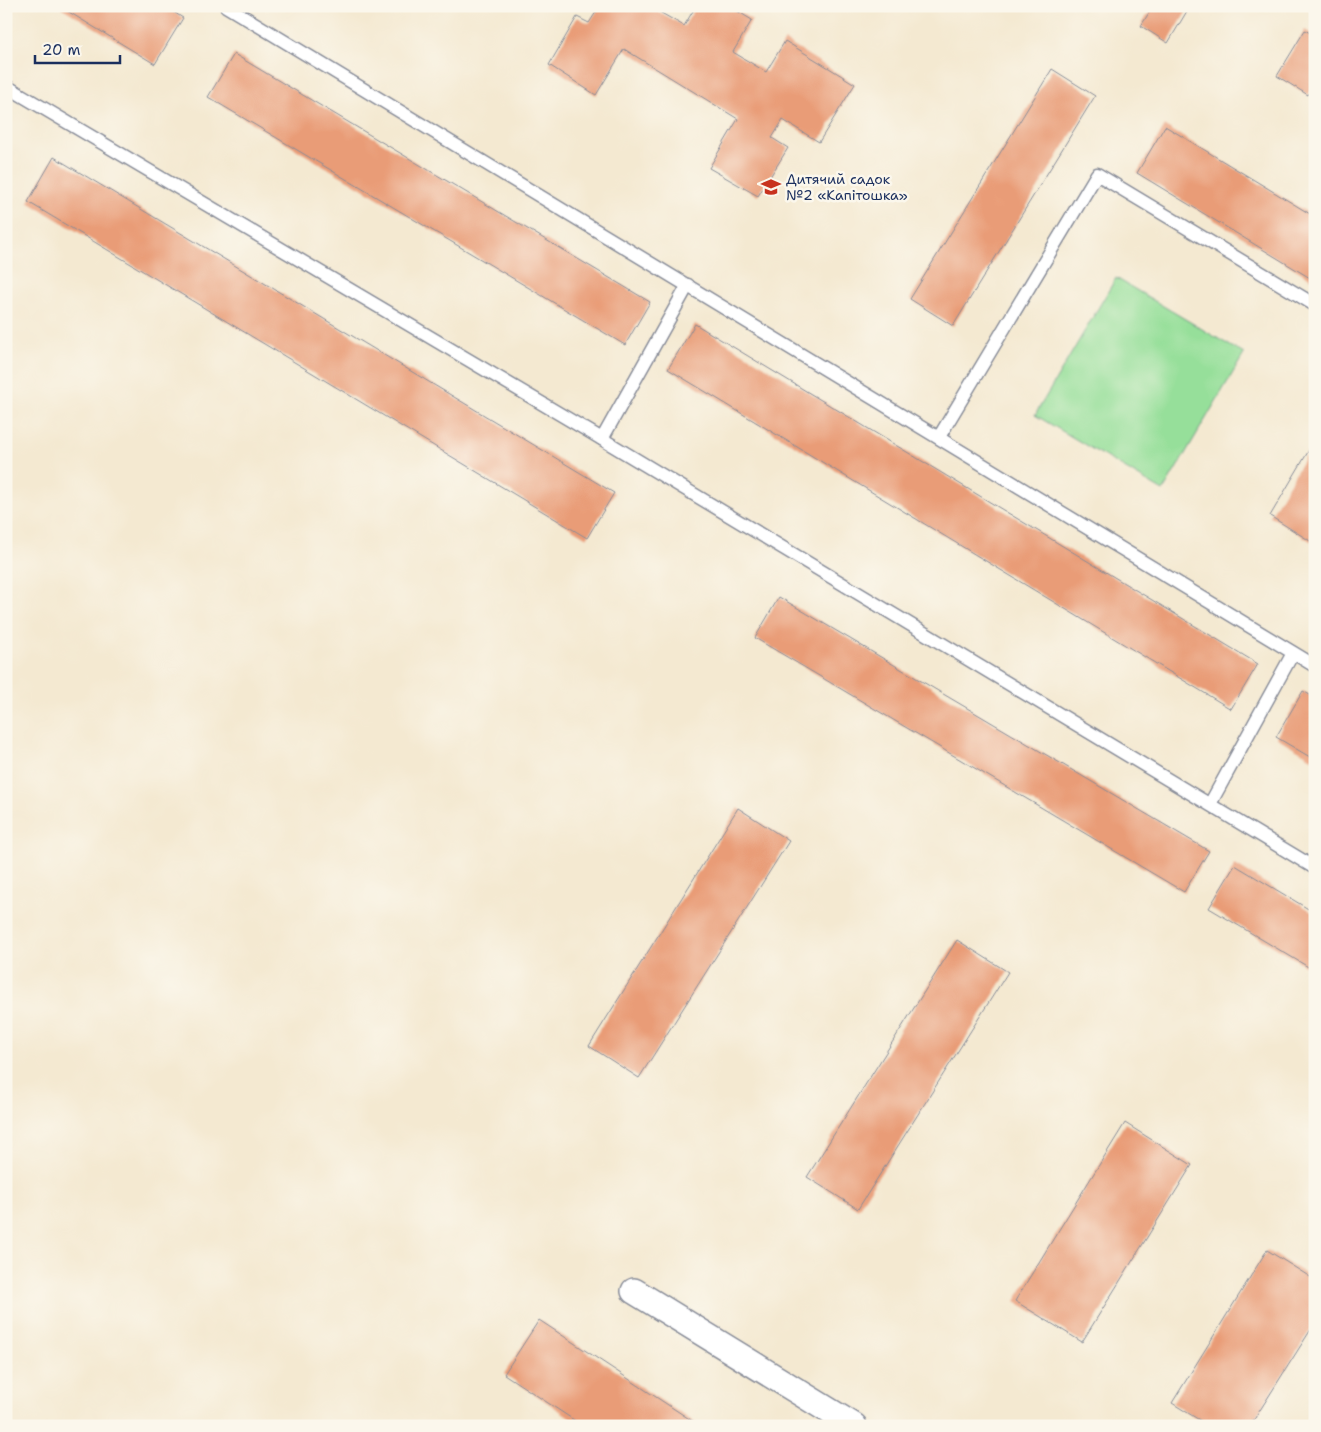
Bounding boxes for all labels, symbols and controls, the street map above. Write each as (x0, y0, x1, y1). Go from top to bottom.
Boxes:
scale bar (35, 32, 120, 64)
text: 20 m (42, 40, 81, 60)
place label: Дитячий садок №2 «Капітошка» (786, 170, 908, 204)
school or university icon: Дитячий садок №2 «Капітошка» (760, 176, 782, 198)

